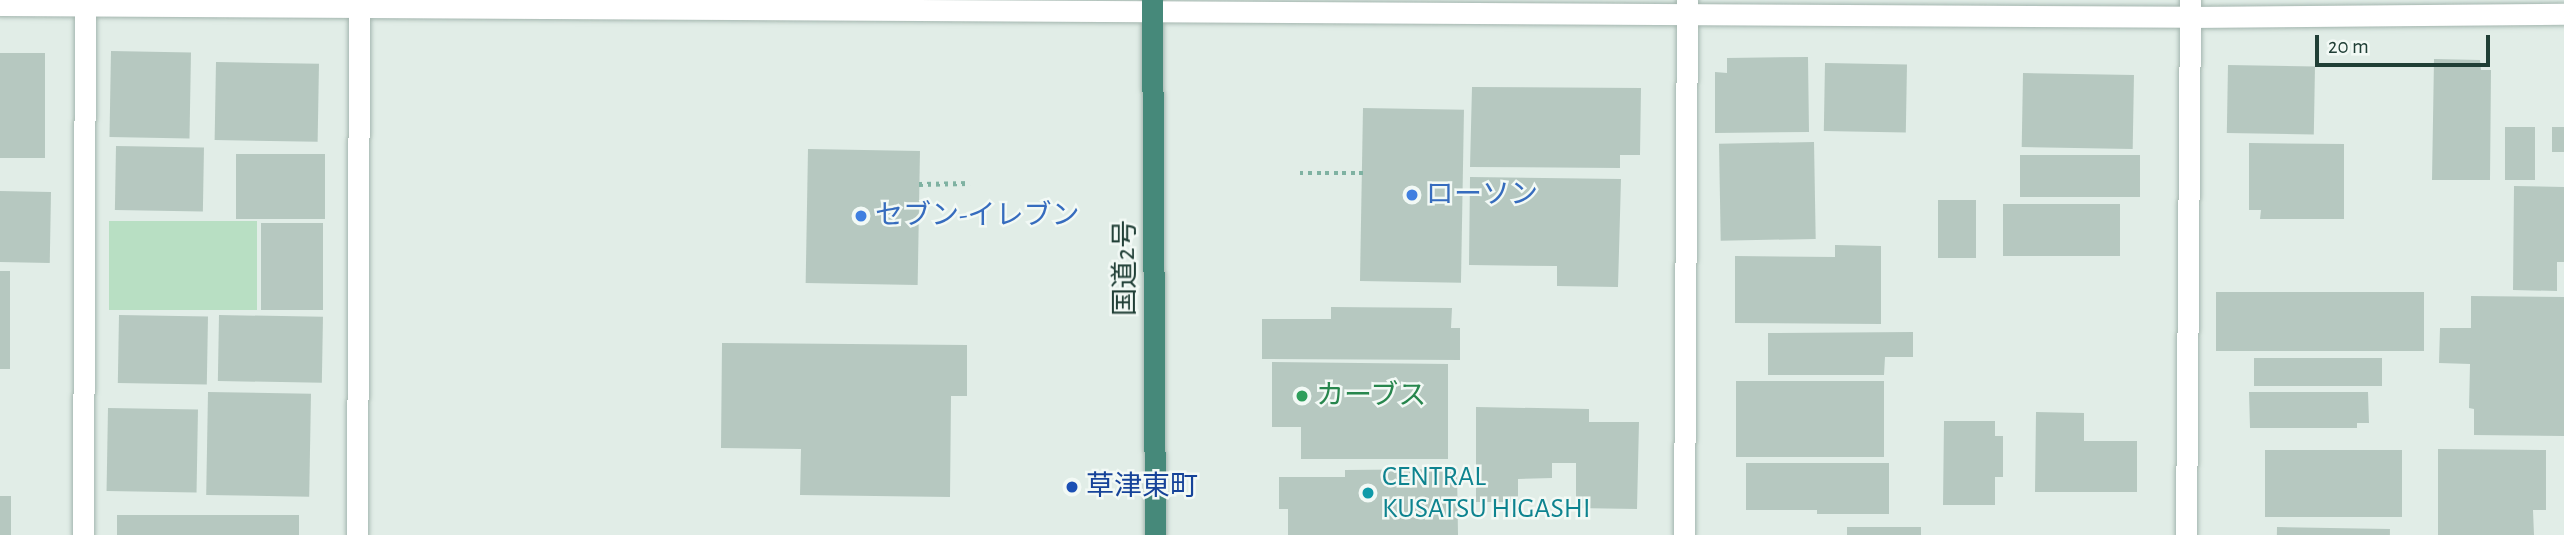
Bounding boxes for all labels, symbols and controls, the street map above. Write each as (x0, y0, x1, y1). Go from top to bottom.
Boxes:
scale bar (2319, 21, 2494, 65)
text: 20 m (2328, 36, 2369, 57)
place label: ローソン (1426, 178, 1538, 212)
marker: ローソン (1404, 187, 1420, 203)
place label: セブン-イレブン (875, 199, 1080, 233)
marker: セブン-イレブン (853, 208, 869, 224)
street label: 国道2号 (1109, 220, 1143, 316)
place label: カーブス (1316, 379, 1428, 413)
marker: カーブス (1294, 388, 1310, 404)
place label: CENTRAL KUSATSU HIGASHI (1382, 460, 1590, 526)
place label: 草津東町 (1086, 470, 1198, 504)
marker: 草津東町 (1064, 479, 1080, 495)
marker: CENTRAL KUSATSU HIGASHI (1360, 485, 1376, 501)

